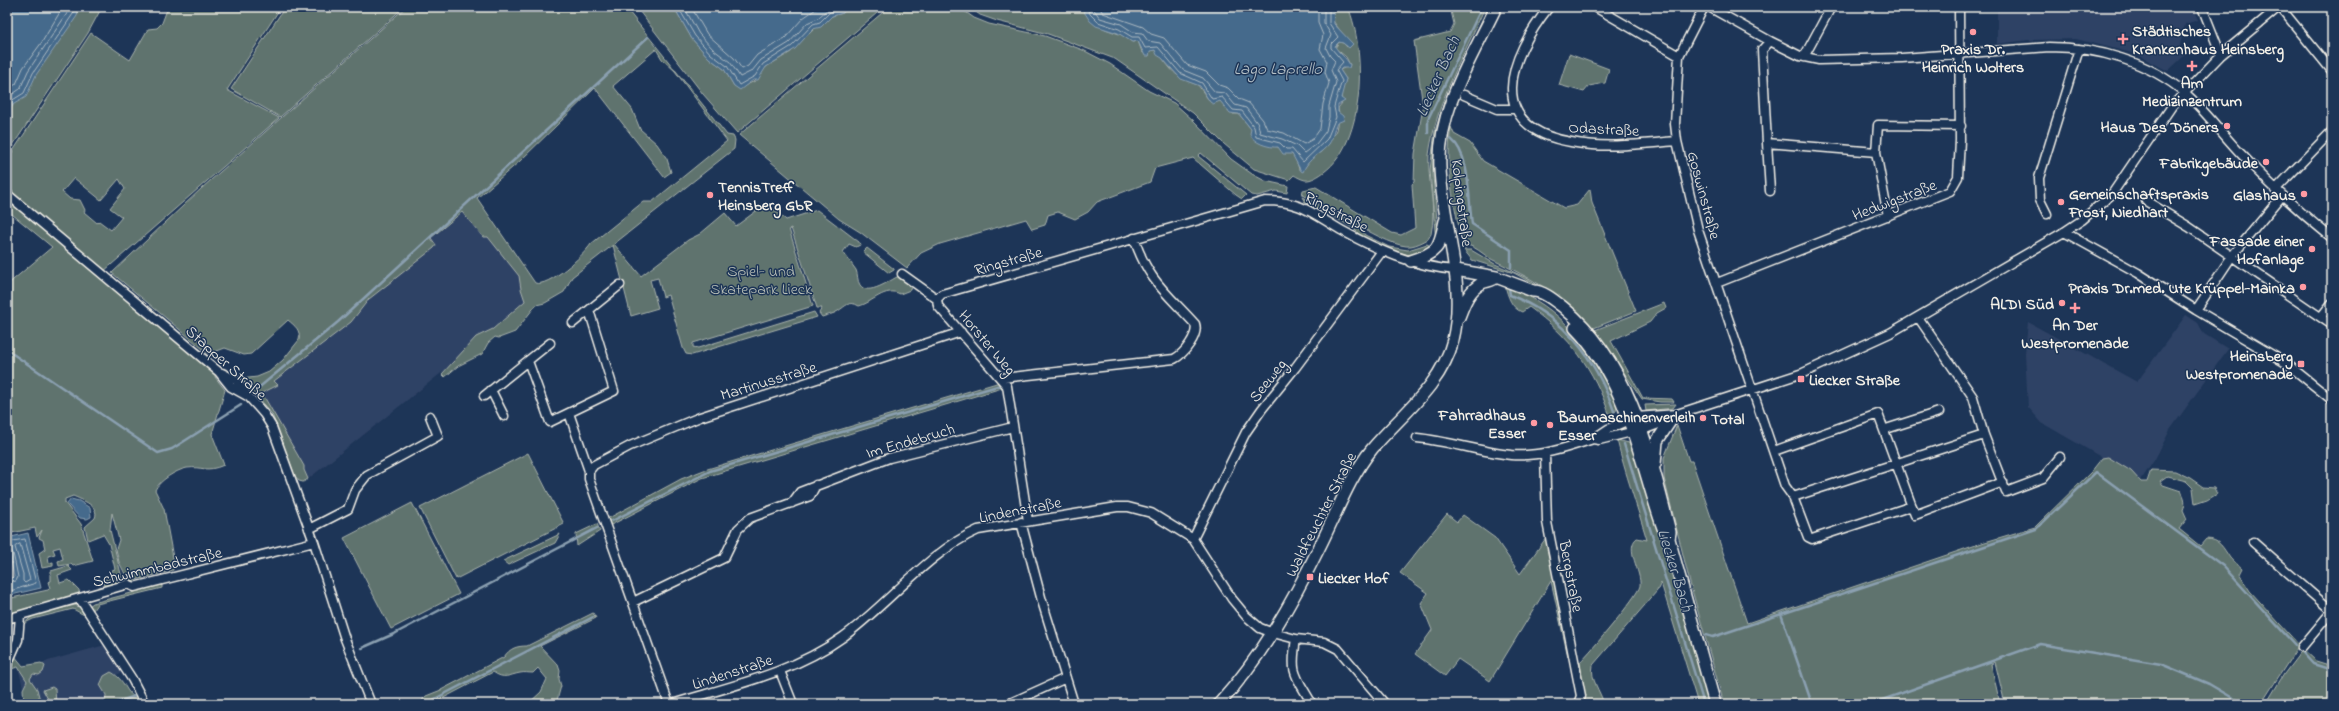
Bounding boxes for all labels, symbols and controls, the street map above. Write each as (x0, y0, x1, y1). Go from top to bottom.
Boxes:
place label: Städtisches Krankenhaus Heinsberg (2132, 20, 2284, 63)
marker: Praxis Dr. Heinrich Wolters (1968, 27, 1978, 37)
water label: Liecker Bach (1410, 32, 1468, 121)
marker: Städtisches Krankenhaus Heinsberg (2117, 33, 2129, 45)
place label: Praxis Dr. Heinrich Wolters (1922, 38, 2024, 80)
water label: Lago Laprello (1234, 57, 1323, 83)
marker: Am Medizinzentrum (2187, 61, 2197, 71)
place label: Am Medizinzentrum (2142, 72, 2243, 114)
street label: Odastraße (1568, 116, 1641, 144)
place label: Haus Des Döners (2101, 116, 2219, 140)
marker: Haus Des Döners (2222, 121, 2232, 131)
street label: Goswinstraße (1680, 149, 1727, 243)
place label: Fabrikgebäude (2159, 152, 2259, 177)
marker: Fabrikgebäude (2261, 157, 2271, 167)
street label: Kolpingstraße (1444, 158, 1478, 249)
street label: Hedwigstraße (1849, 173, 1941, 228)
place label: TennisTreff Heinsberg GbR (718, 176, 814, 219)
place label: Gemeinschaftspraxis Frost, Niedhart (2068, 183, 2209, 225)
place label: Glashaus (2233, 184, 2296, 208)
street label: Ringstraße (1300, 186, 1373, 240)
marker: Glashaus (2299, 189, 2309, 199)
marker: TennisTreff Heinsberg GbR (705, 190, 715, 200)
marker: Gemeinschaftspraxis Frost, Niedhart (2056, 197, 2066, 207)
place label: Fassade einer Hofanlage (2209, 230, 2305, 273)
street label: Ringstraße (972, 241, 1046, 283)
marker: Fassade einer Hofanlage (2307, 244, 2317, 254)
park label: Spiel- und Skatepark Lieck (710, 260, 813, 302)
place label: Praxis Dr.med. Ute Krüppel-Mainka (2069, 277, 2295, 301)
marker: Praxis Dr.med. Ute Krüppel-Mainka (2298, 282, 2308, 292)
place label: ALDI Süd (1990, 293, 2054, 317)
marker: ALDI Süd (2057, 298, 2067, 308)
marker: An Der Westpromenade (2070, 303, 2080, 313)
street label: Horster Weg (952, 305, 1021, 381)
place label: An Der Westpromenade (2021, 314, 2129, 356)
street label: Stapper Straße (180, 320, 272, 407)
place label: Heinsberg Westpromenade (2186, 345, 2294, 387)
street label: Seeweg (1244, 354, 1293, 408)
street label: Martinusstraße (718, 356, 820, 408)
marker: Heinsberg Westpromenade (2296, 359, 2306, 369)
place label: Liecker Straße (1809, 369, 1901, 393)
marker: Liecker Straße (1796, 374, 1806, 384)
place label: Fahrradhaus Esser (1437, 404, 1527, 446)
place label: Baumaschinenverleih Esser (1557, 406, 1696, 448)
place label: Total (1711, 408, 1745, 432)
marker: Total (1698, 413, 1708, 423)
street label: Im Endebruch (863, 418, 958, 466)
marker: Fahrradhaus Esser (1529, 418, 1539, 428)
marker: Baumaschinenverleih Esser (1545, 420, 1555, 430)
street label: Waldfeuchter Straße (1280, 448, 1364, 582)
street label: Lindenstraße (977, 491, 1064, 531)
water label: Liecker Bach (1650, 526, 1699, 616)
street label: Bergstraße (1551, 537, 1589, 615)
street label: Schwimmbadstraße (90, 541, 225, 594)
place label: Liecker Hof (1318, 567, 1390, 591)
marker: Liecker Hof (1305, 572, 1315, 582)
street label: Lindenstraße (689, 648, 777, 697)

